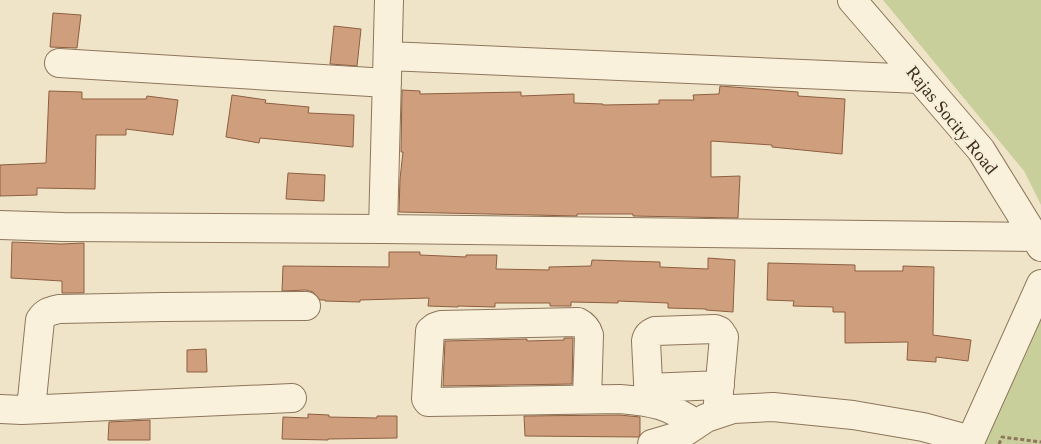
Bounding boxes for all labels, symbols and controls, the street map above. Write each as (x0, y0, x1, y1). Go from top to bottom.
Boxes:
street label: Rajas Socity Road (902, 62, 1002, 178)

